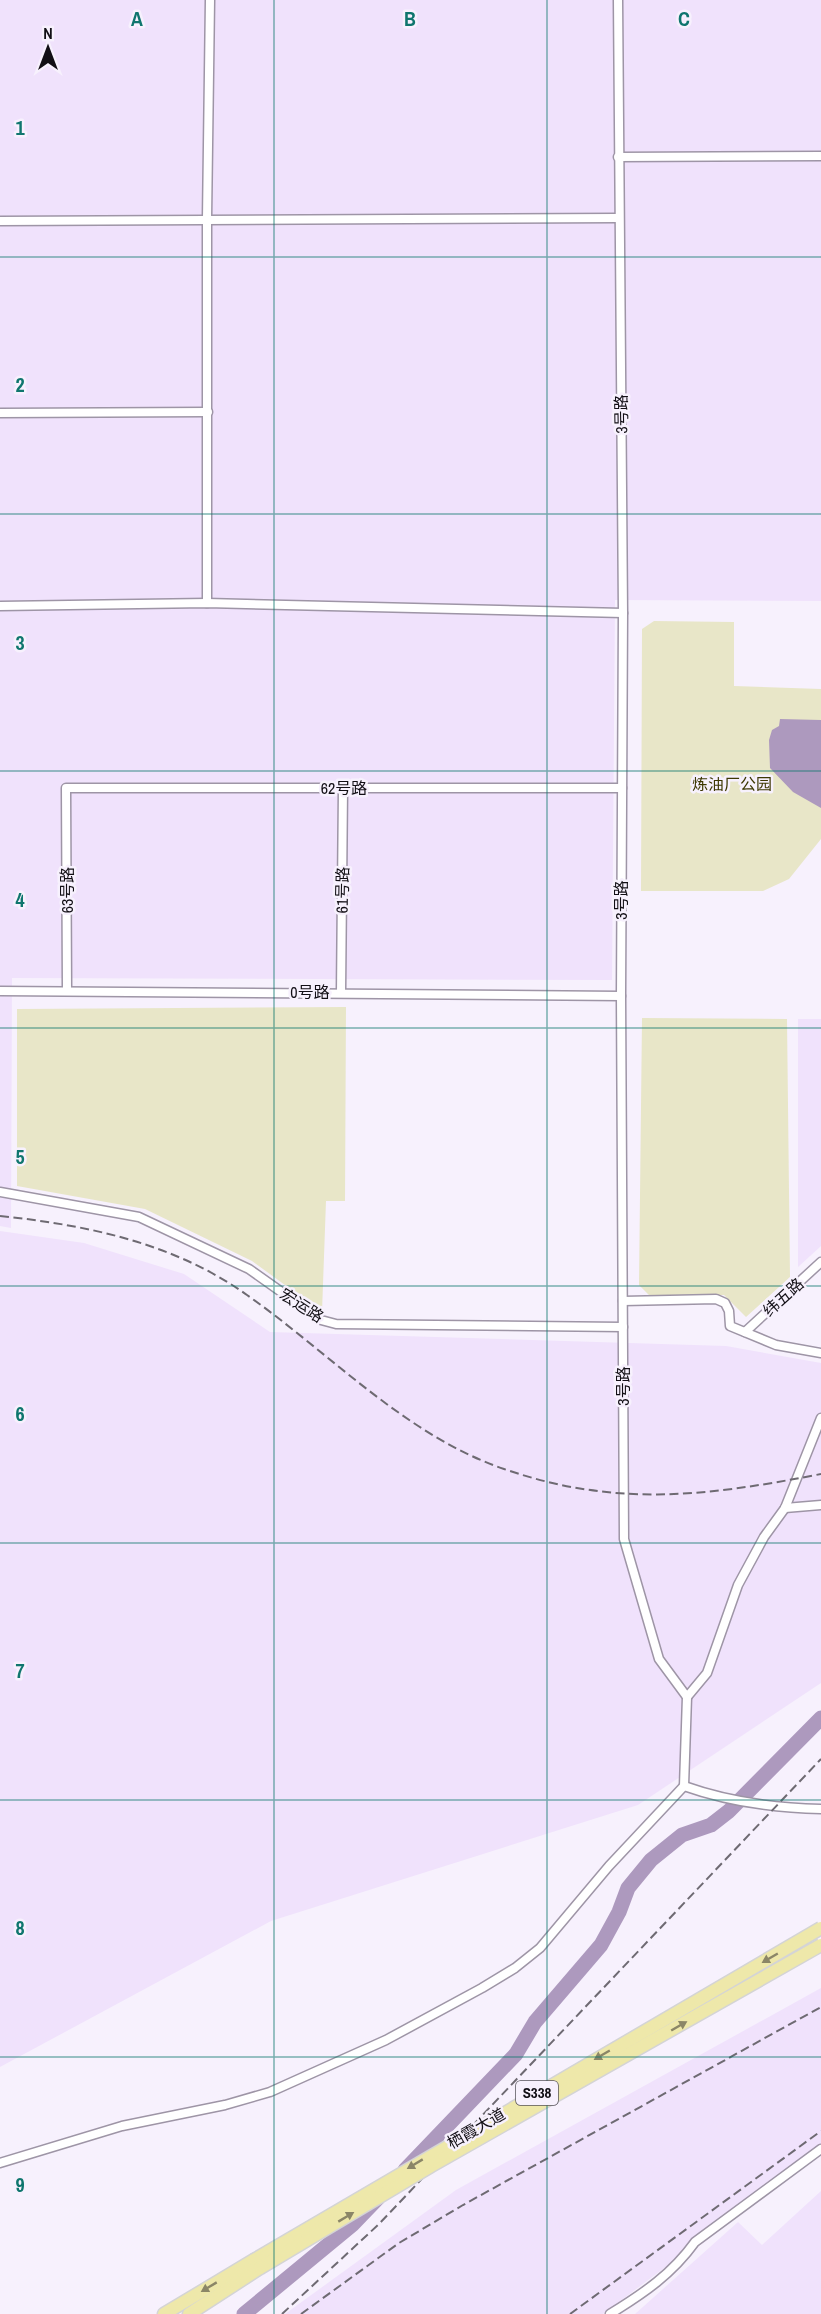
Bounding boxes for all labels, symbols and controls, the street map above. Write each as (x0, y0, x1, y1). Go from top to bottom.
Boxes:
text: A (131, 5, 143, 32)
text: B (404, 5, 416, 32)
text: C (678, 5, 690, 32)
north arrow (18, 18, 78, 78)
text: N (43, 22, 53, 44)
text: 1 (15, 114, 25, 141)
text: 2 (15, 371, 25, 398)
street label: 3号路 (610, 394, 632, 434)
text: 3 (15, 629, 25, 656)
park label: 炼油厂公园 (692, 773, 772, 795)
street label: 62号路 (321, 777, 367, 799)
street label: 63号路 (56, 867, 78, 913)
street label: 61号路 (331, 867, 353, 913)
street label: 3号路 (610, 880, 632, 920)
text: 4 (15, 886, 25, 913)
street label: 0号路 (290, 981, 330, 1003)
text: 5 (15, 1143, 25, 1170)
street label: 纬五路 (758, 1273, 808, 1321)
street label: 宏运路 (276, 1283, 328, 1327)
street label: 3号路 (612, 1366, 634, 1406)
text: 6 (15, 1400, 25, 1427)
text: 7 (15, 1657, 25, 1684)
text: 8 (15, 1914, 25, 1941)
one-way arrow (762, 1952, 778, 1963)
one-way arrow (671, 2021, 688, 2031)
one-way arrow (594, 2050, 610, 2061)
road number: S338 (516, 2081, 558, 2105)
street label: 栖霞大道 (443, 2102, 509, 2154)
one-way arrow (407, 2158, 423, 2169)
text: 9 (15, 2171, 25, 2198)
one-way arrow (338, 2212, 355, 2222)
one-way arrow (201, 2281, 217, 2292)

